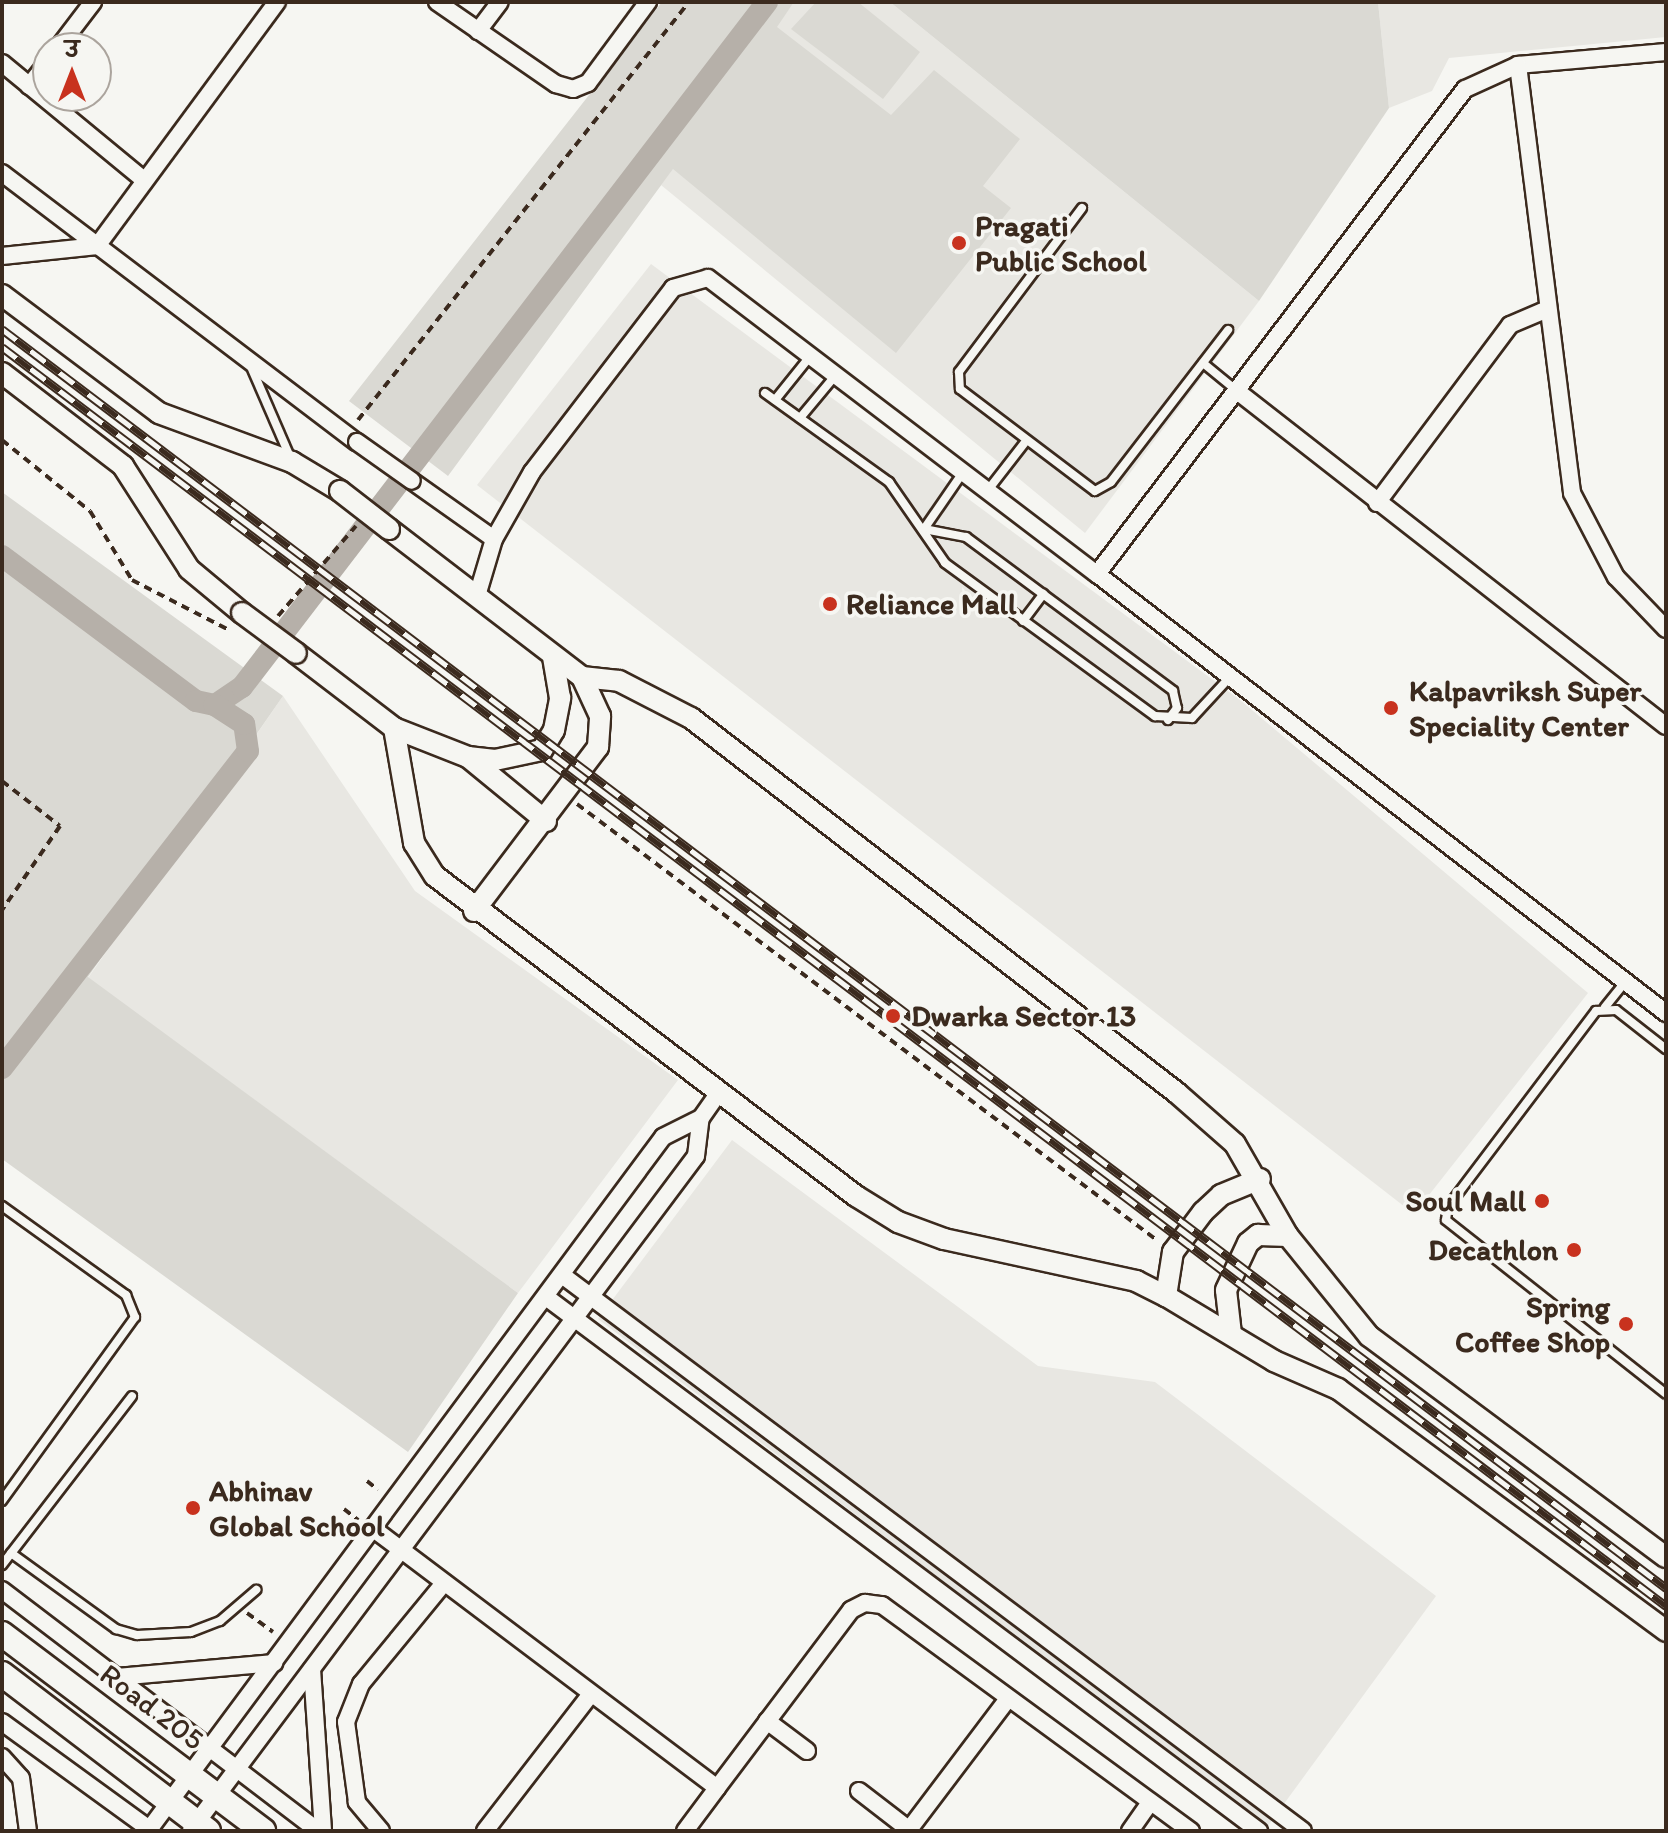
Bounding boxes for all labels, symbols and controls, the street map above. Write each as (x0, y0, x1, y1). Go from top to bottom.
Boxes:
north arrow (32, 32, 112, 112)
text: उ (65, 36, 79, 63)
place label: Pragati Public School (975, 208, 1147, 278)
marker: Pragati Public School (950, 234, 968, 252)
place label: Reliance Mall (846, 586, 1017, 622)
marker: Reliance Mall (821, 595, 839, 613)
place label: Kalpavriksh Super Speciality Center (1409, 673, 1642, 744)
marker: Kalpavriksh Super Speciality Center (1380, 697, 1402, 719)
place label: Dwarka Sector 13 (911, 998, 1136, 1034)
marker: Dwarka Sector 13 (882, 1005, 904, 1027)
place label: Soul Mall (1406, 1183, 1526, 1219)
marker: Soul Mall (1533, 1192, 1551, 1210)
place label: Decathlon (1428, 1232, 1558, 1268)
marker: Decathlon (1565, 1241, 1583, 1259)
place label: Spring Coffee Shop (1455, 1289, 1610, 1360)
marker: Spring Coffee Shop (1617, 1315, 1635, 1333)
place label: Abhinav Global School (209, 1473, 384, 1544)
marker: Abhinav Global School (184, 1499, 202, 1517)
street label: Road 205 (93, 1656, 211, 1758)

